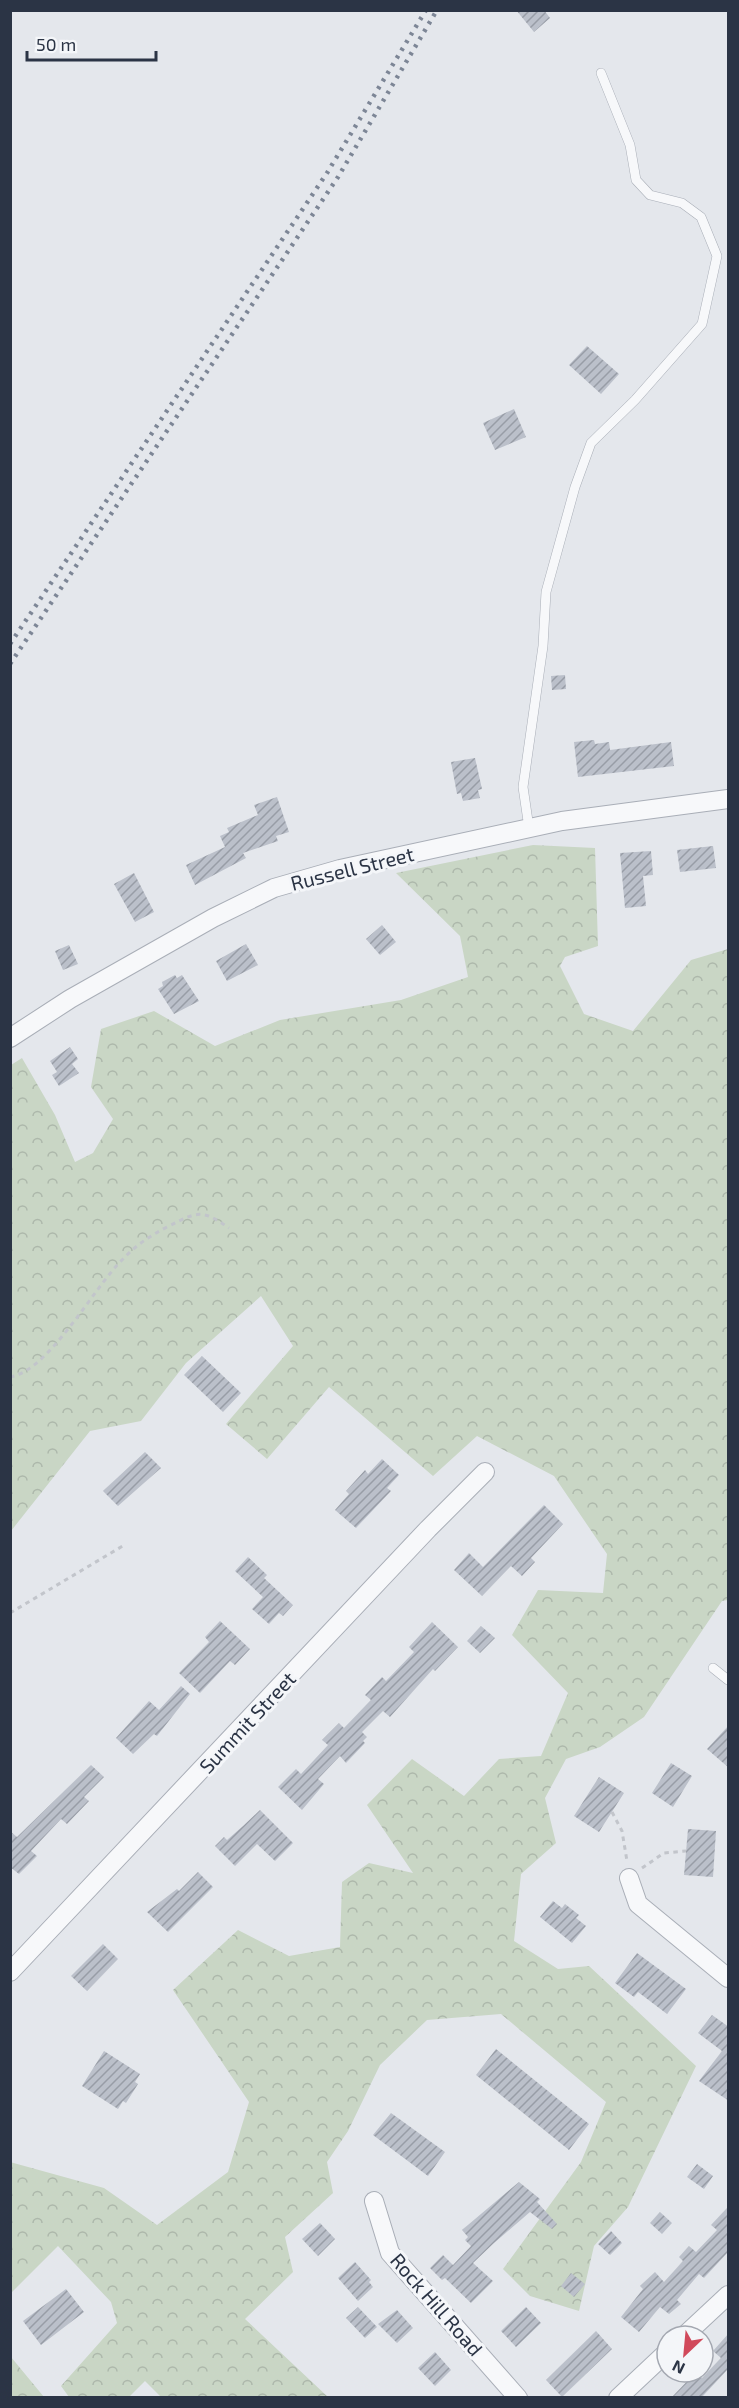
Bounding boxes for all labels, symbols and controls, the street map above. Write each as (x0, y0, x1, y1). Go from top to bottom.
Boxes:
scale bar (27, 24, 156, 62)
text: 50 m (36, 33, 76, 55)
street label: Russell Street (288, 841, 417, 895)
street label: Summit Street (194, 1666, 300, 1778)
street label: Rock Hill Road (386, 2248, 488, 2360)
north arrow (655, 2324, 715, 2384)
text: N (669, 2357, 688, 2379)

